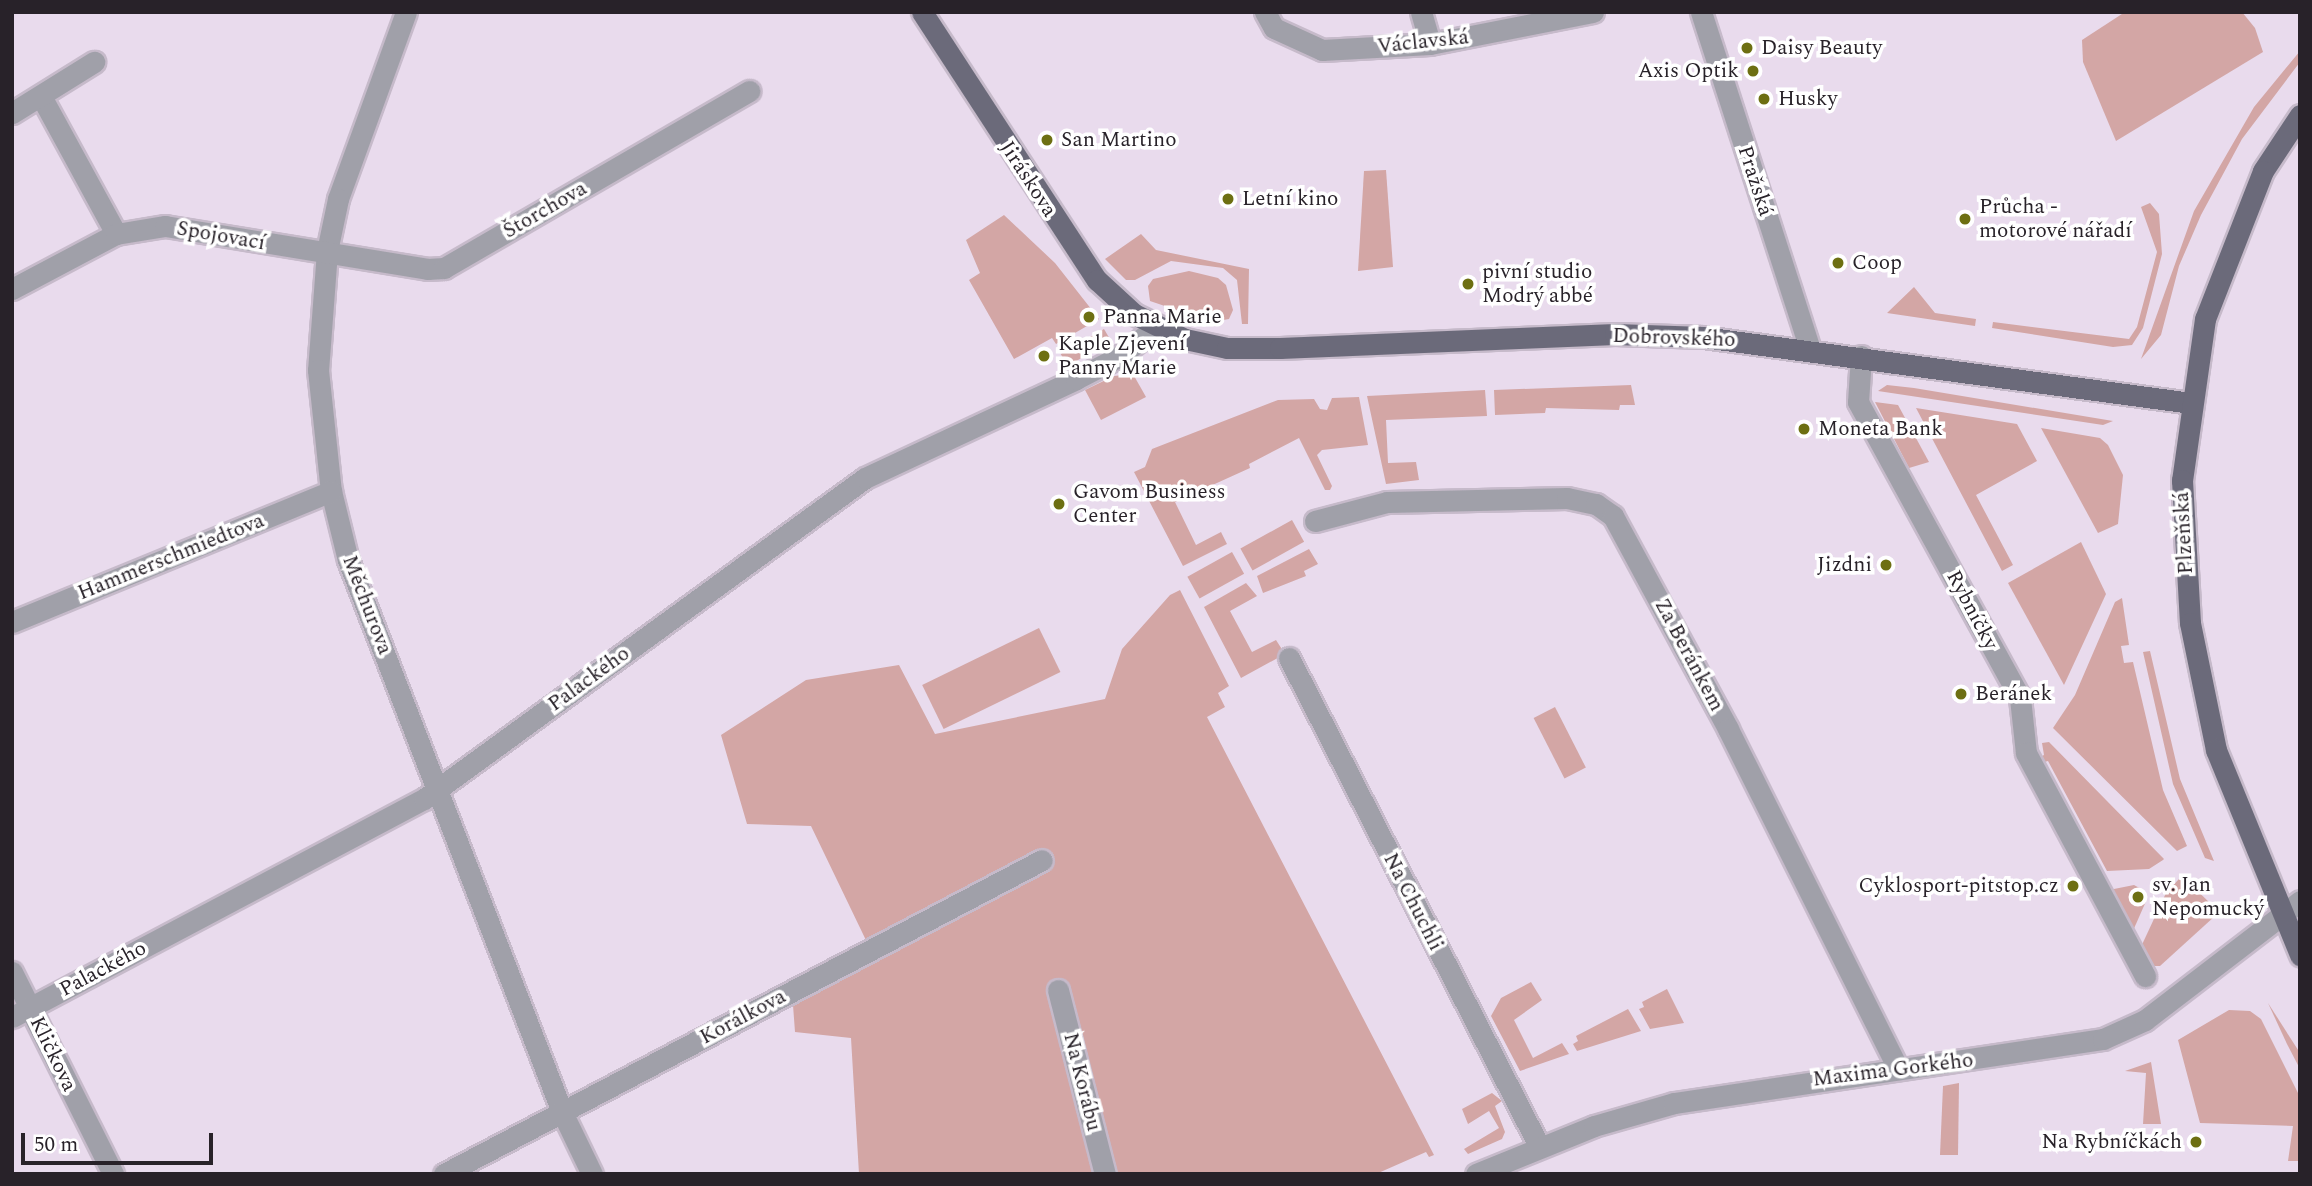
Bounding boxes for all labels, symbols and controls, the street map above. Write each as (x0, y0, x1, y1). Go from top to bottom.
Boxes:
street label: Václavská (1376, 25, 1470, 59)
place label: Daisy Beauty (1761, 35, 1882, 61)
marker: Daisy Beauty (1739, 40, 1755, 56)
place label: Axis Optik (1638, 58, 1739, 84)
marker: Axis Optik (1745, 63, 1761, 79)
place label: Husky (1778, 86, 1838, 112)
marker: Husky (1756, 91, 1772, 107)
place label: San Martino (1061, 127, 1177, 153)
marker: San Martino (1039, 132, 1055, 148)
street label: Jiráskova (994, 136, 1062, 222)
street label: Pražská (1732, 143, 1778, 219)
street label: Štorchova (499, 176, 591, 244)
place label: Letní kino (1242, 186, 1338, 212)
marker: Letní kino (1220, 191, 1236, 207)
place label: Průcha - motorové nářadí (1979, 194, 2132, 244)
marker: Průcha - motorové nářadí (1957, 211, 1973, 227)
street label: Spojovací (175, 216, 267, 256)
place label: Coop (1852, 250, 1902, 276)
marker: Coop (1830, 255, 1846, 271)
place label: pivní studio Modrý abbé (1482, 259, 1593, 309)
marker: pivní studio Modrý abbé (1460, 276, 1476, 292)
place label: Panna Marie (1103, 304, 1222, 330)
marker: Panna Marie (1081, 309, 1097, 325)
street label: Dobrovského (1612, 323, 1736, 353)
place label: Kaple Zjevení Panny Marie (1058, 331, 1185, 381)
marker: Kaple Zjevení Panny Marie (1036, 348, 1052, 364)
place label: Moneta Bank (1818, 416, 1943, 442)
marker: Moneta Bank (1796, 421, 1812, 437)
place label: Gavom Business Center (1073, 479, 1226, 529)
street label: Plzeňská (2169, 491, 2199, 575)
marker: Gavom Business Center (1051, 496, 1067, 512)
street label: Hammerschmiedtova (74, 508, 268, 606)
street label: Měchurova (337, 552, 397, 658)
place label: Jizdni (1817, 552, 1872, 578)
marker: Jizdni (1878, 557, 1894, 573)
street label: Rybníčky (1941, 566, 2003, 654)
street label: Za Beránkem (1649, 594, 1729, 716)
street label: Palackého (543, 641, 635, 717)
place label: Beránek (1975, 681, 2052, 707)
marker: Beránek (1953, 686, 1969, 702)
street label: Na Chuchli (1378, 849, 1448, 955)
place label: sv. Jan Nepomucký (2152, 872, 2264, 922)
place label: Cyklosport-pitstop.cz (1859, 873, 2059, 899)
marker: Cyklosport-pitstop.cz (2065, 878, 2081, 894)
marker: sv. Jan Nepomucký (2130, 889, 2146, 905)
street label: Palackého (55, 936, 151, 1002)
street label: Korálkova (696, 984, 790, 1050)
street label: Kličkova (24, 1012, 82, 1096)
street label: Na Korábu (1058, 1030, 1106, 1134)
street label: Maxima Gorkého (1811, 1048, 1975, 1092)
scale bar (24, 1120, 217, 1164)
text: 50 m (34, 1129, 78, 1161)
place label: Na Rybníčkách (2041, 1129, 2182, 1155)
marker: Na Rybníčkách (2188, 1134, 2204, 1150)

